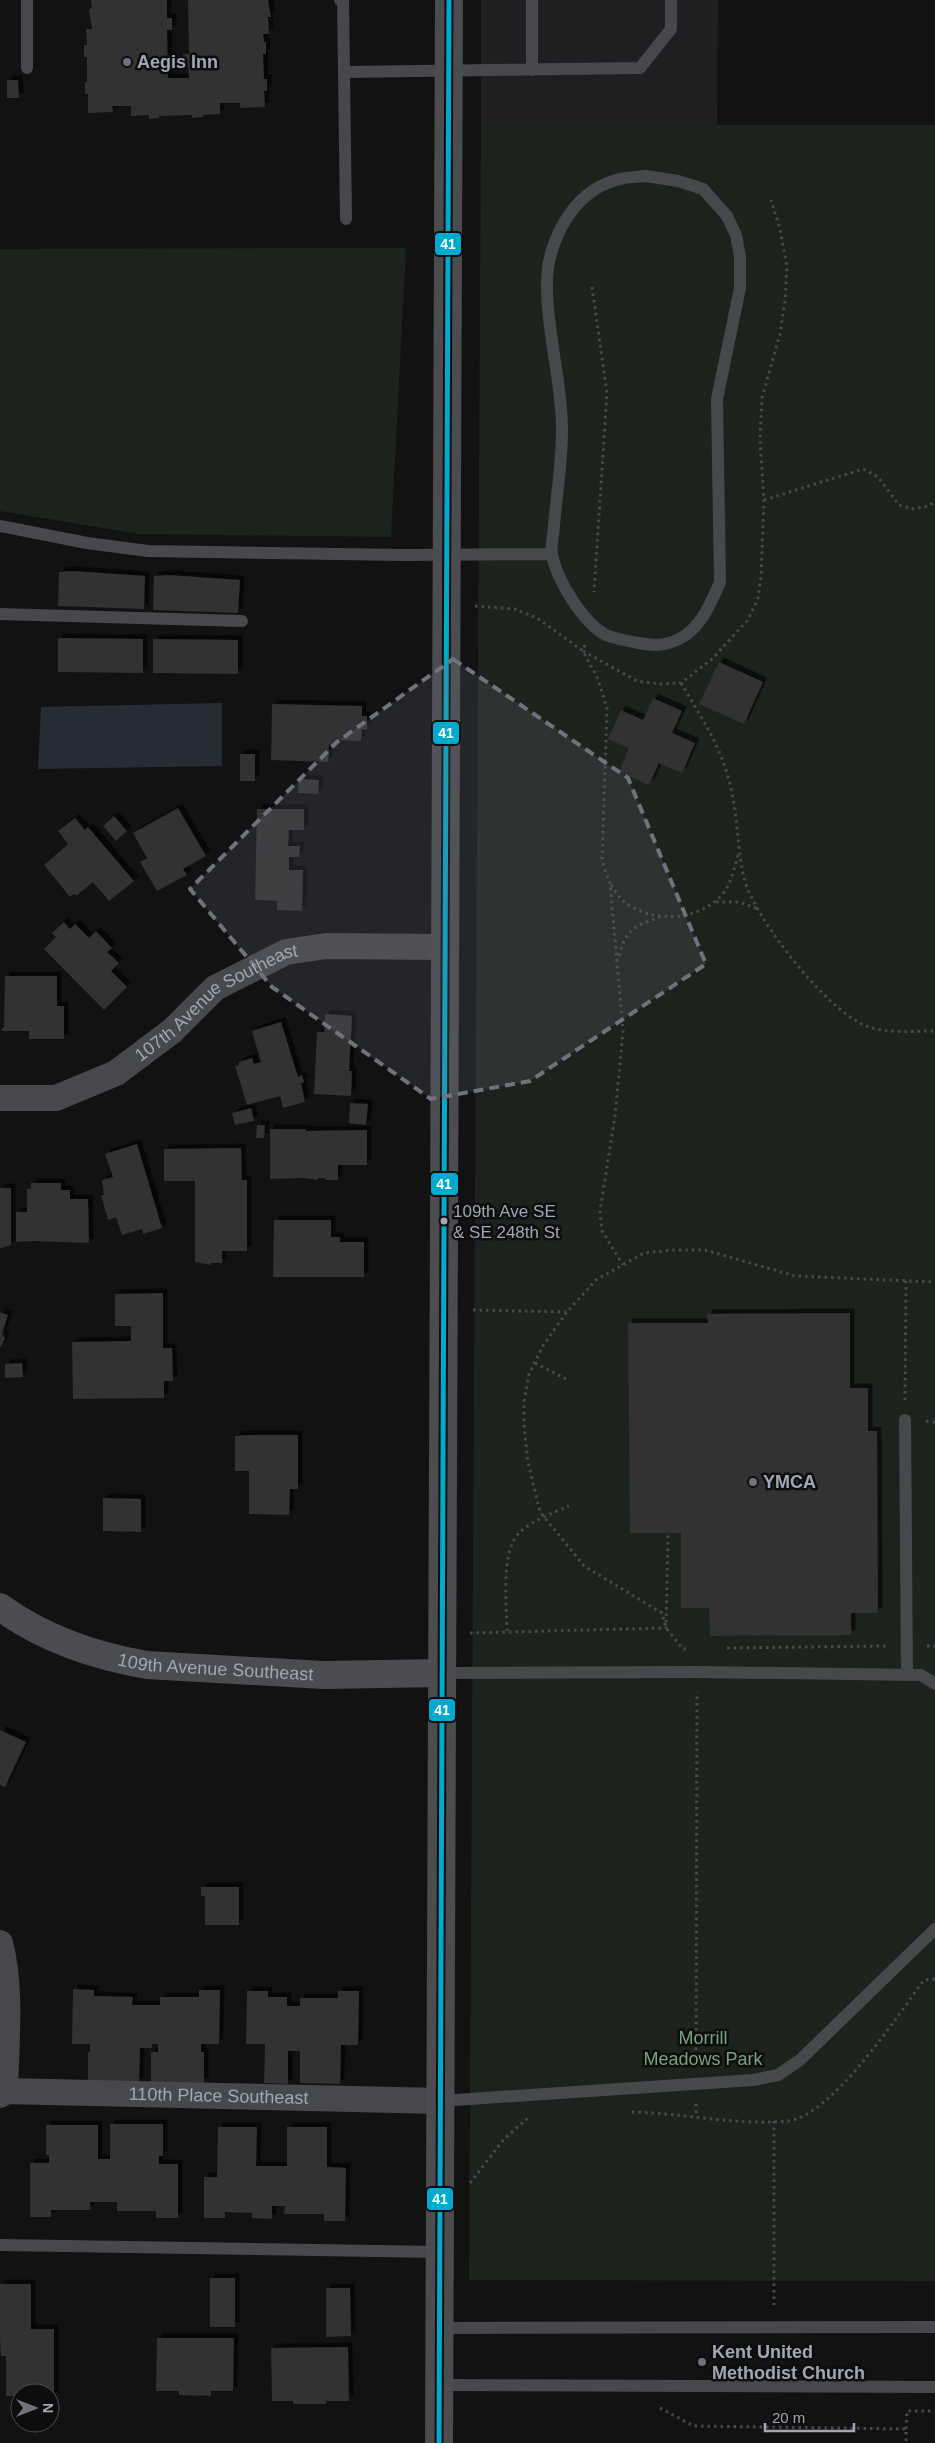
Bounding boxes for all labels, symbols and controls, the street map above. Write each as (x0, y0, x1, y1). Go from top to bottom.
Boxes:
place label: Aegis Inn (137, 52, 218, 72)
marker: Aegis Inn (121, 56, 133, 68)
line badge: 41 (434, 232, 462, 256)
text: 41 (440, 236, 456, 252)
line badge: 41 (432, 721, 460, 745)
text: 41 (438, 725, 454, 741)
street label: 107th Avenue Southeast (131, 940, 299, 1065)
line badge: 41 (430, 1172, 459, 1196)
text: 41 (436, 1176, 452, 1192)
place label: 109th Ave SE & SE 248th St (453, 1202, 560, 1242)
marker: 109th Ave SE & SE 248th St (439, 1216, 449, 1226)
place label: YMCA (763, 1472, 816, 1492)
marker: YMCA (747, 1476, 759, 1488)
street label: 109th Avenue Southeast (116, 1649, 314, 1684)
line badge: 41 (428, 1698, 456, 1722)
text: 41 (434, 1702, 450, 1718)
park label: Morrill Meadows Park (643, 2028, 764, 2069)
street label: 110th Place Southeast (128, 2084, 309, 2108)
line badge: 41 (426, 2187, 454, 2211)
text: 41 (432, 2191, 448, 2207)
place label: Kent United Methodist Church (712, 2342, 865, 2383)
marker: Kent United Methodist Church (696, 2356, 708, 2368)
north arrow (10, 2383, 60, 2433)
scale bar (765, 2400, 854, 2432)
text: N (40, 2403, 56, 2413)
text: 20 m (772, 2409, 805, 2426)

